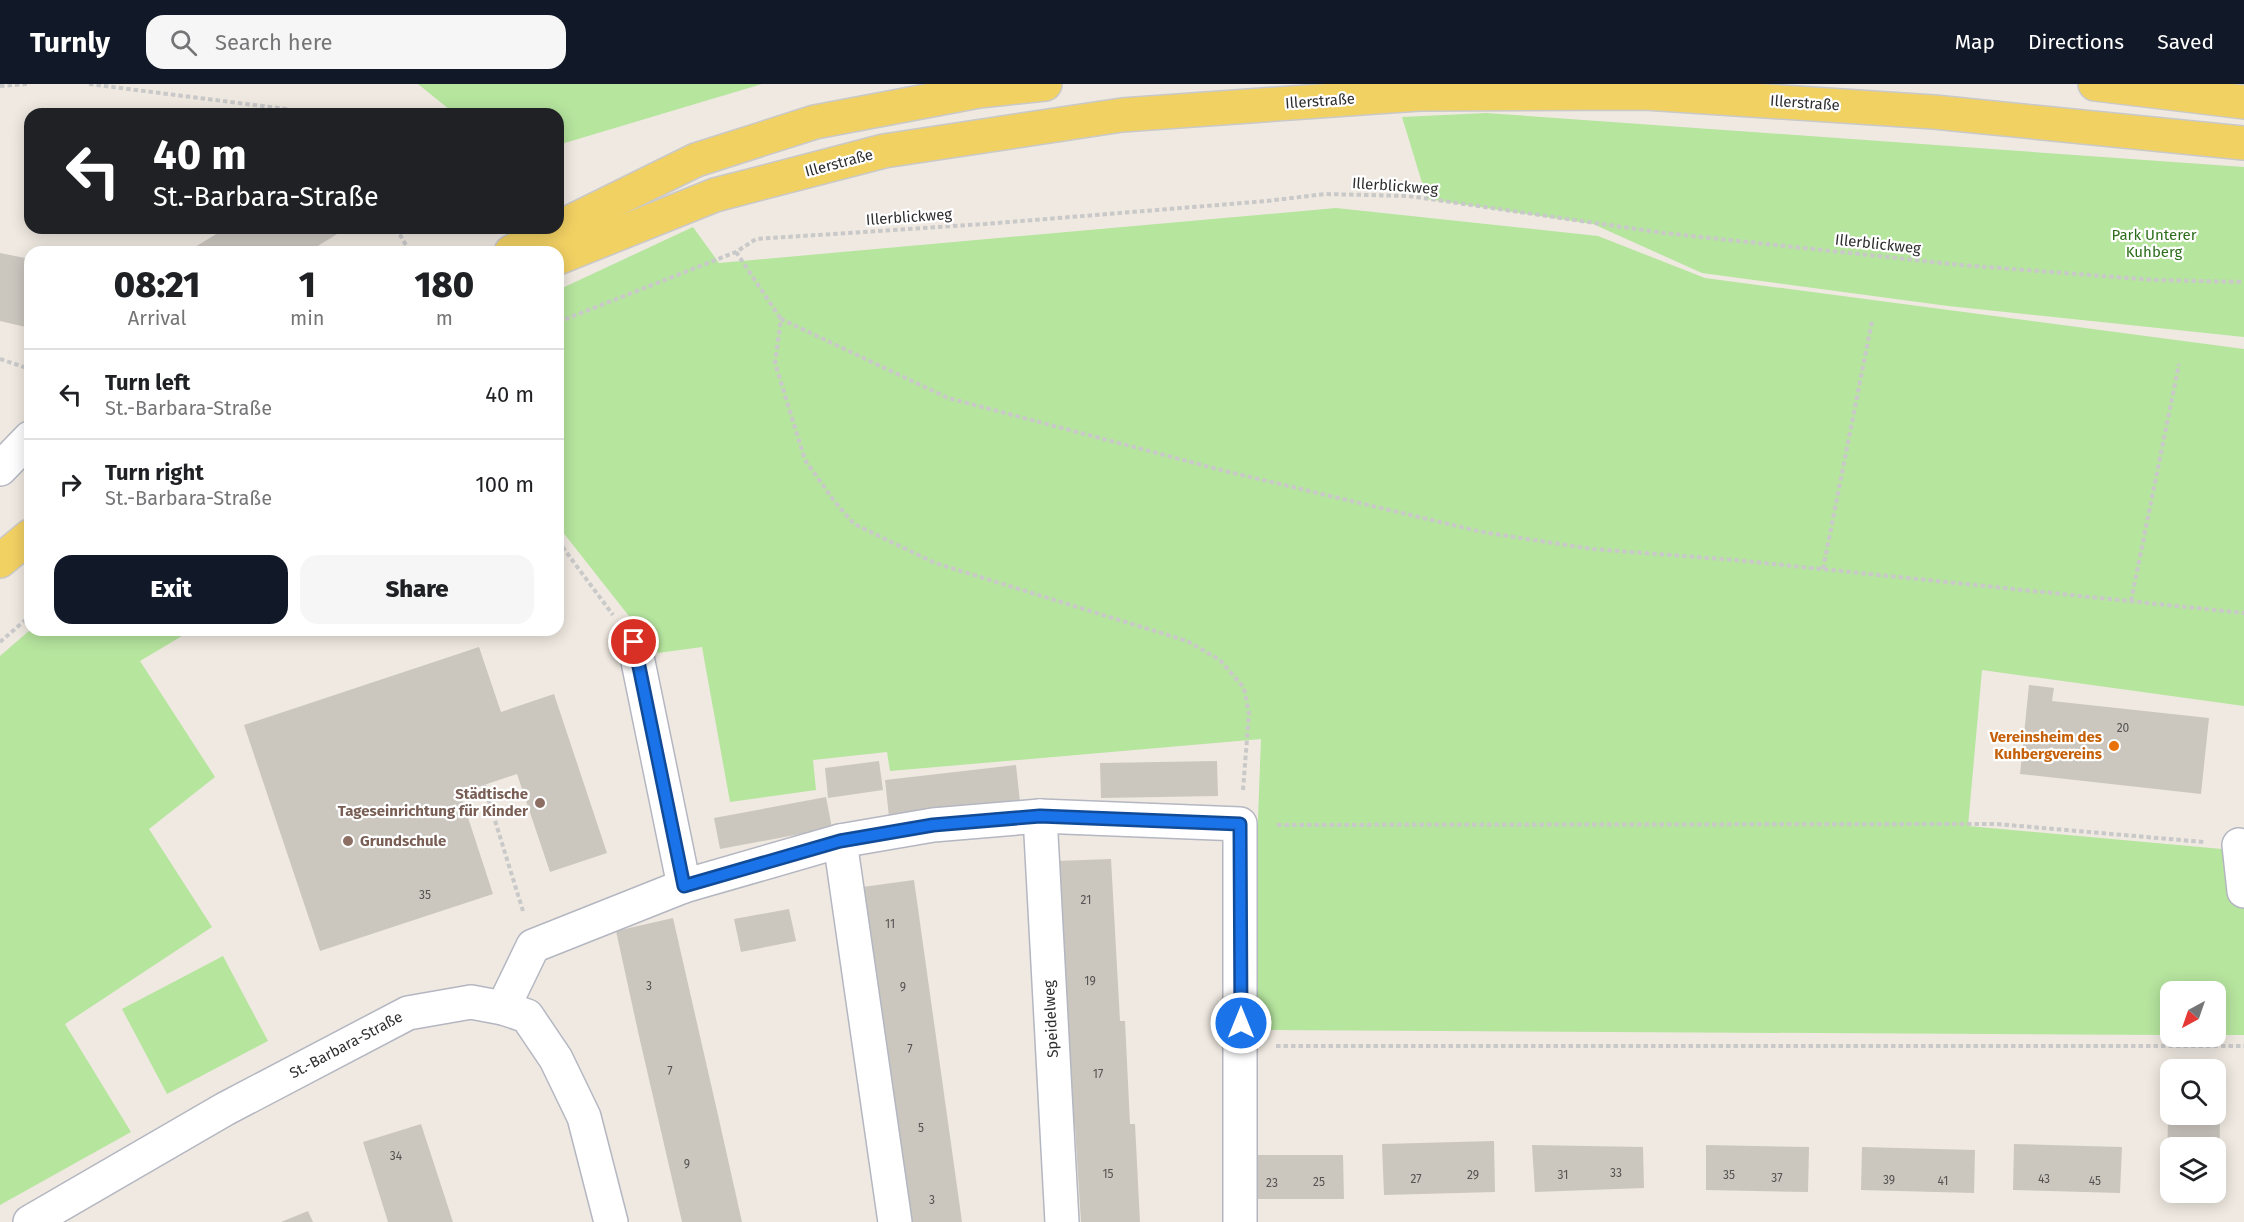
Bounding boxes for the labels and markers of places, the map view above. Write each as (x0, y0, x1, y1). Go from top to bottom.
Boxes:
pin (608, 616, 659, 667)
place label: Vereinsheim des Kuhbergvereins (1989, 728, 2102, 763)
marker: Vereinsheim des Kuhbergvereins (2107, 739, 2121, 753)
place label: Städtische Tageseinrichtung für Kinder (338, 785, 529, 820)
marker: Städtische Tageseinrichtung für Kinder (533, 796, 547, 810)
place label: Grundschule (360, 832, 446, 850)
marker: Grundschule (341, 834, 355, 848)

